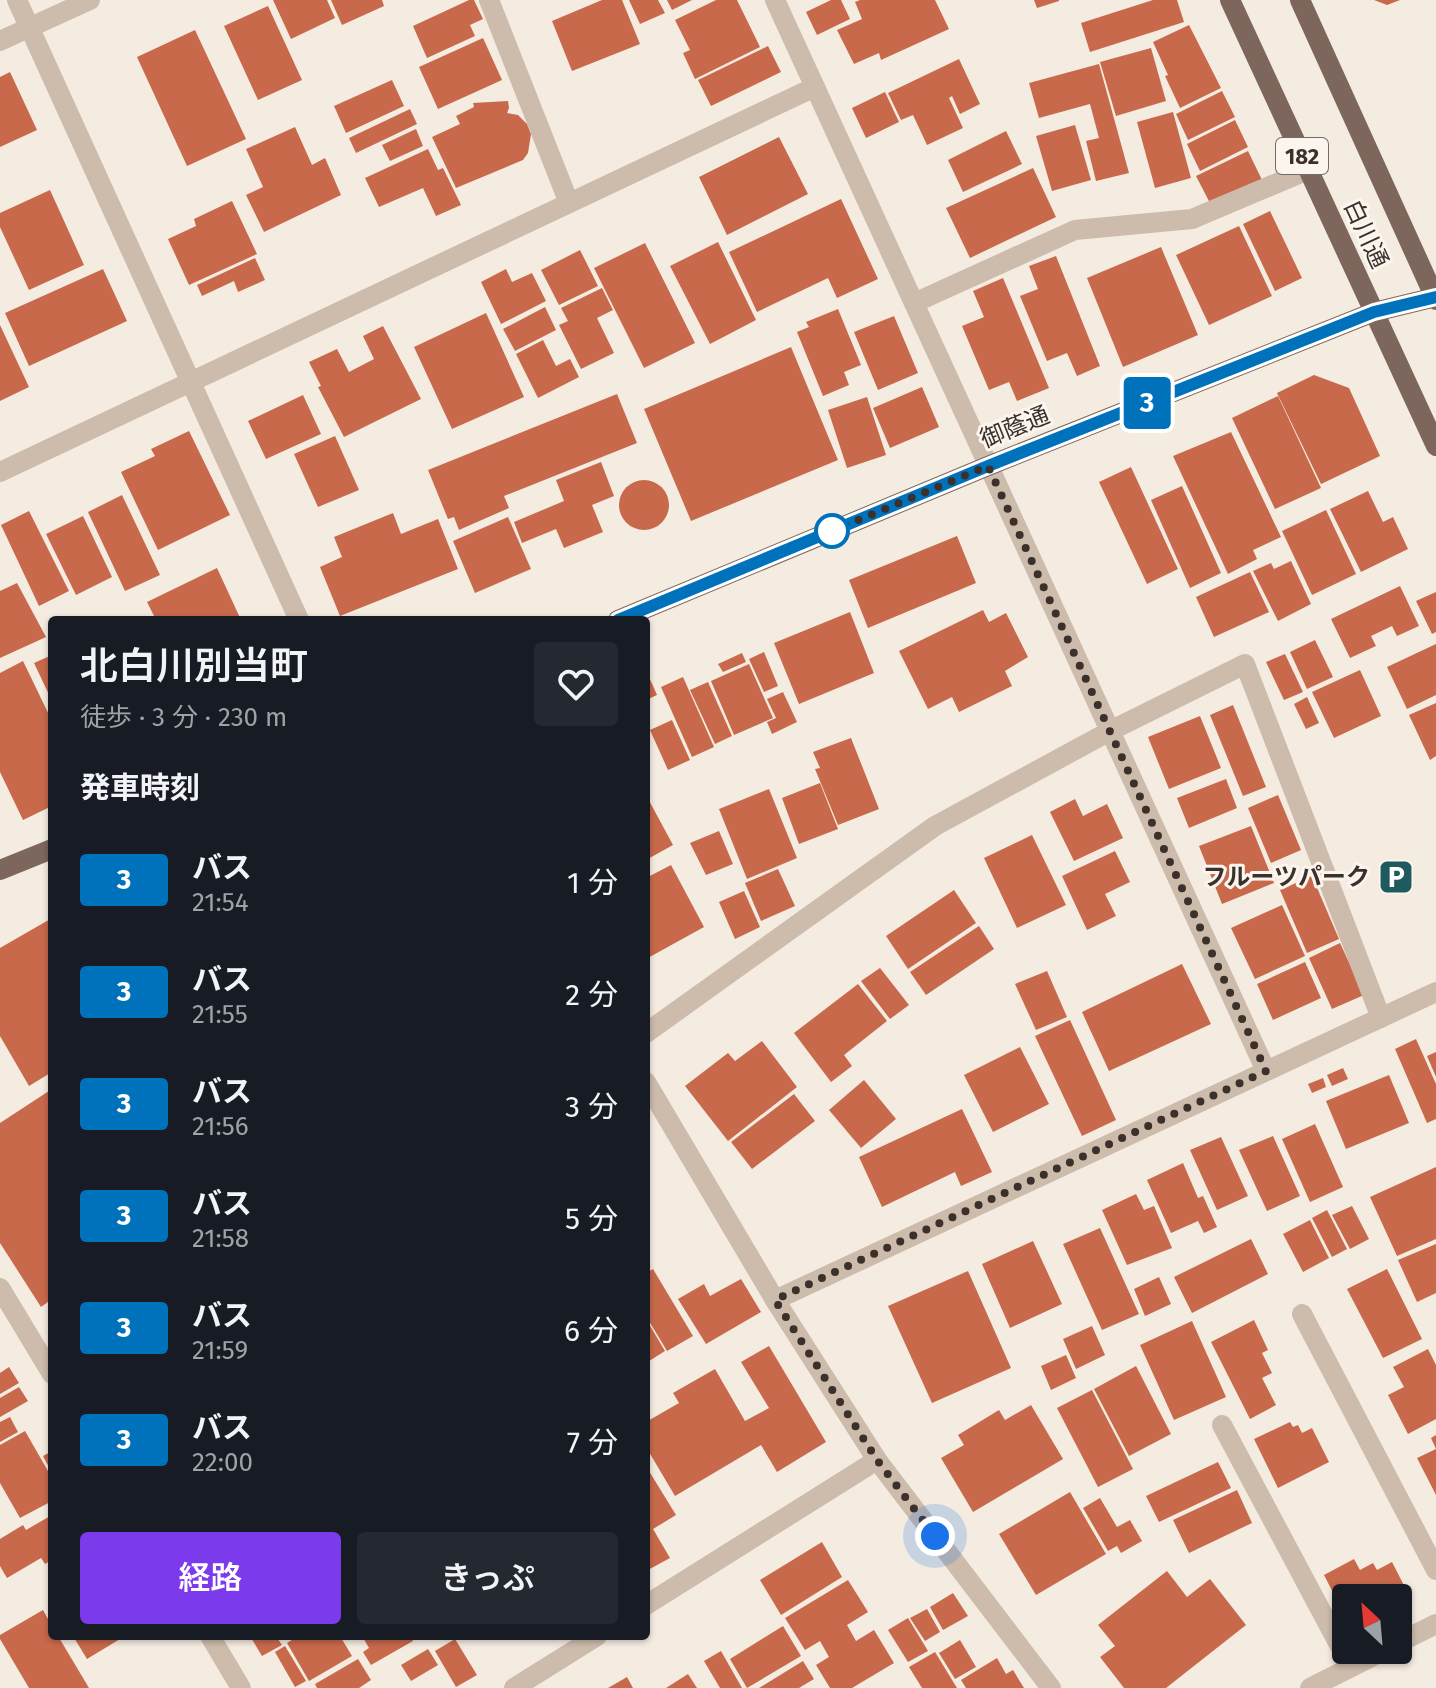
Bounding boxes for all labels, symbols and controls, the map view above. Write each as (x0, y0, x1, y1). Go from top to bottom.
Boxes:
road number: 182 (1276, 138, 1328, 174)
street label: 白川通 (1338, 195, 1394, 273)
line badge: 3 (1121, 377, 1173, 429)
text: 3 (1140, 386, 1154, 419)
street label: 御蔭通 (976, 401, 1054, 453)
unlabelled marker (815, 514, 849, 548)
button: heart (534, 642, 618, 726)
text: 北白川別当町 (80, 643, 308, 689)
text: 徒歩 · 3 分 · 230 m (80, 702, 287, 733)
text: 発車時刻 (80, 770, 200, 806)
text: バス (192, 850, 252, 886)
parking icon: フルーツパーク (1377, 858, 1415, 896)
text: 3 (117, 863, 131, 896)
place label: フルーツパーク (1202, 863, 1370, 891)
text: 1 分 (567, 865, 618, 901)
text: 21:54 (192, 887, 249, 918)
text: バス (192, 962, 252, 998)
text: 3 (117, 975, 131, 1008)
text: 2 分 (565, 977, 618, 1013)
text: 21:55 (192, 999, 248, 1030)
text: バス (192, 1074, 252, 1110)
text: 3 (117, 1087, 131, 1120)
text: 3 分 (565, 1089, 618, 1125)
text: 21:56 (192, 1111, 249, 1142)
text: バス (192, 1186, 252, 1222)
text: 3 (117, 1199, 131, 1232)
text: 5 分 (565, 1201, 618, 1237)
text: 21:58 (192, 1223, 249, 1254)
text: バス (192, 1298, 252, 1334)
text: 3 (117, 1311, 131, 1344)
text: 6 分 (564, 1313, 618, 1349)
text: 21:59 (192, 1335, 248, 1366)
text: バス (192, 1410, 252, 1446)
text: 3 (117, 1423, 131, 1456)
text: 7 分 (567, 1425, 618, 1461)
text: 22:00 (192, 1447, 253, 1478)
your location (915, 1516, 955, 1556)
button: 経路 (80, 1532, 341, 1624)
button: きっぷ (357, 1532, 618, 1624)
north arrow (1332, 1584, 1412, 1664)
map controls (1332, 1584, 1412, 1664)

